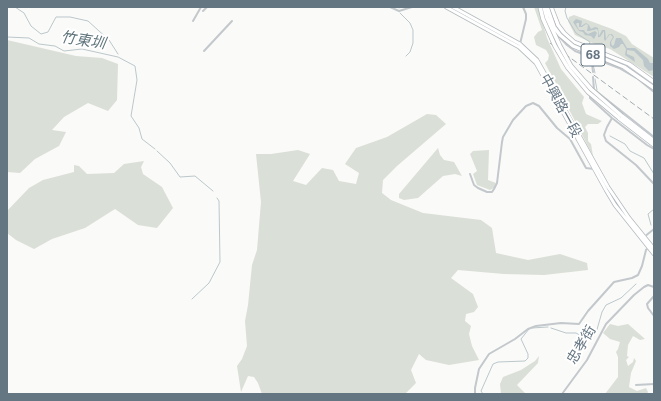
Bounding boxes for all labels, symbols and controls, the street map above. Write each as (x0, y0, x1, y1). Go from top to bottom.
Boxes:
water label: 竹東圳 (59, 29, 107, 53)
road number: 68 (581, 44, 605, 66)
street label: 中興路一段 (536, 71, 584, 141)
street label: 忠孝街 (564, 323, 600, 367)

